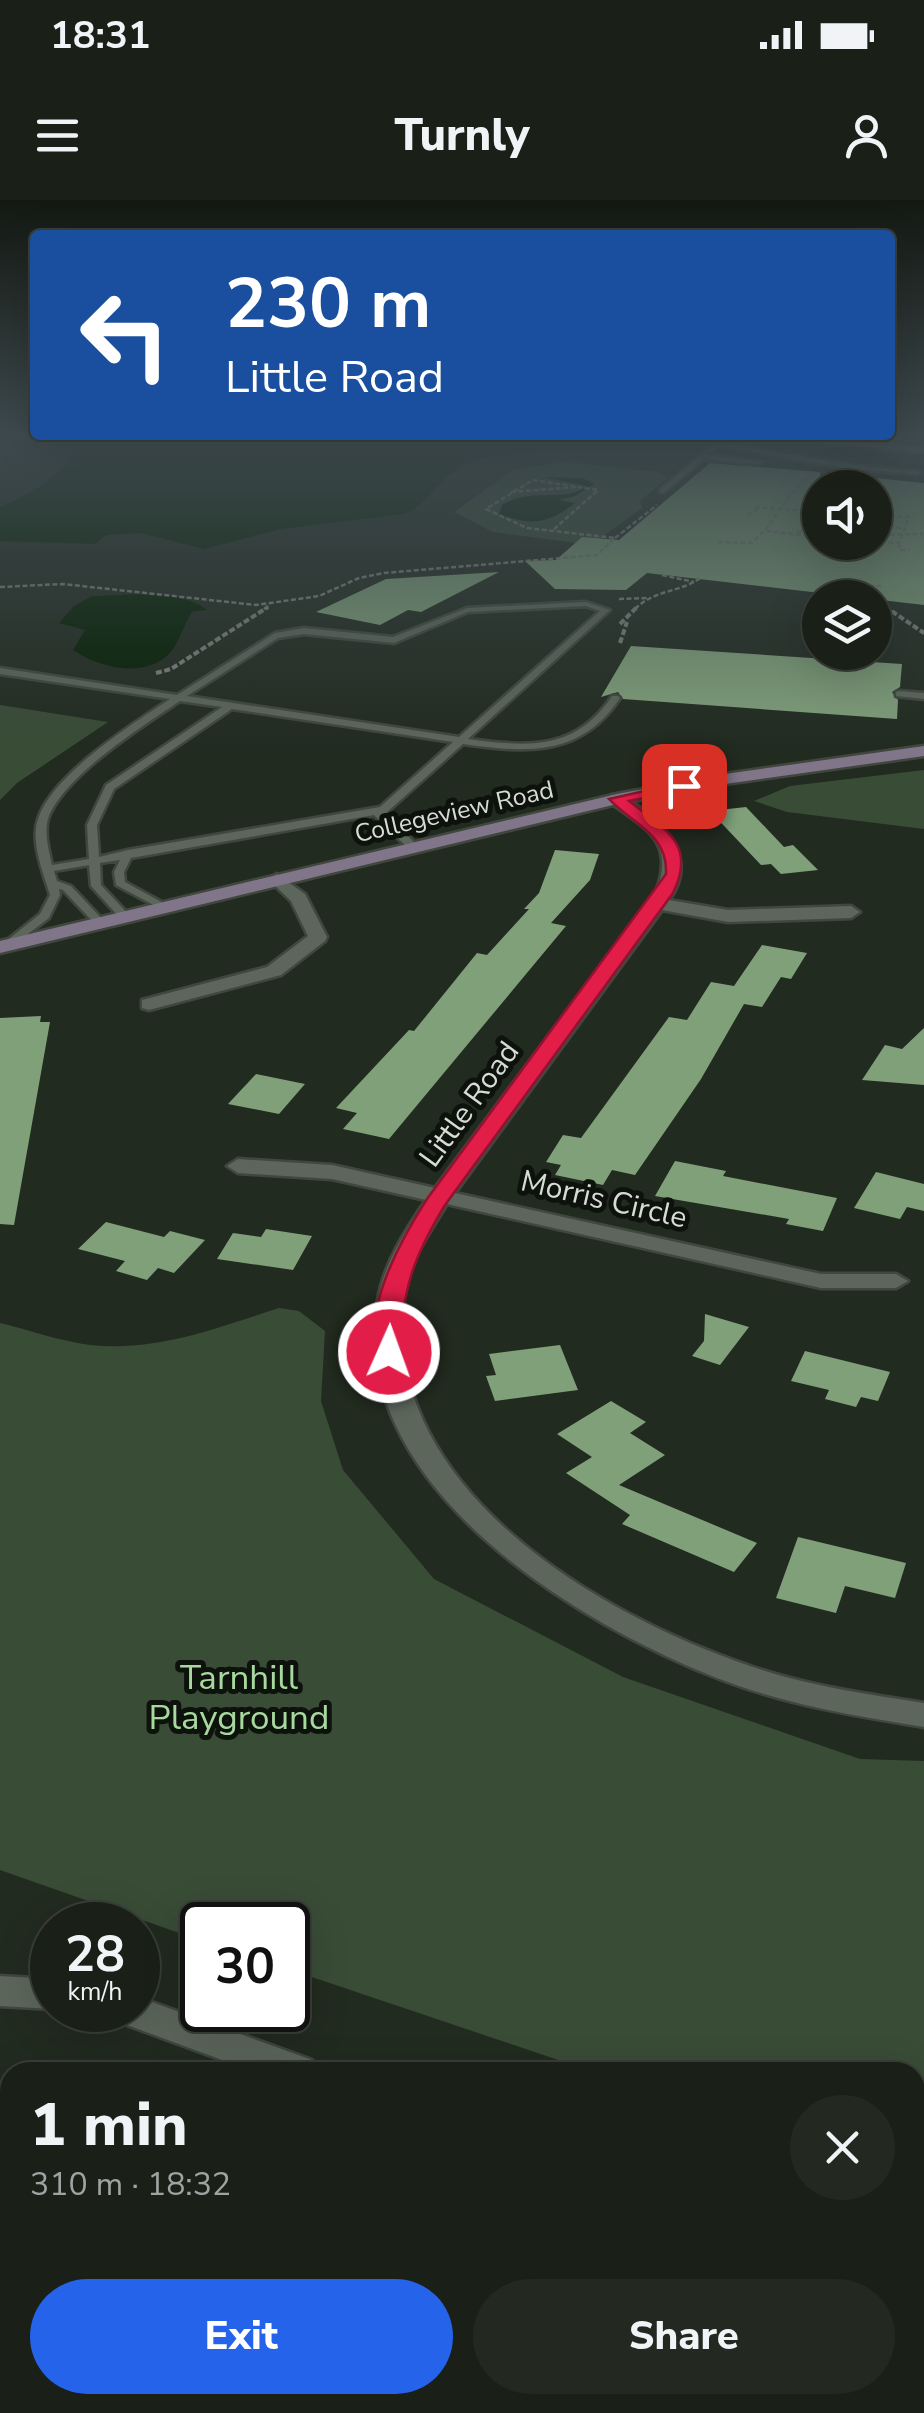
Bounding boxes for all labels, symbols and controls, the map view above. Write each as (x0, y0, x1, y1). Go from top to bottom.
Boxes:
text: 18:31 (50, 10, 151, 61)
text: Turnly (394, 105, 530, 166)
icon: menu (30, 108, 85, 163)
icon: person (839, 108, 894, 163)
text: 230 m (225, 256, 431, 352)
icon: left (60, 270, 190, 400)
text: Little Road (225, 347, 444, 408)
map controls (802, 470, 892, 670)
button: sound (802, 470, 892, 560)
button: layers (802, 580, 892, 670)
pin (642, 744, 727, 829)
icon: arrive (657, 759, 712, 814)
street label: Collegeview Road (351, 773, 557, 851)
street label: Little Road (410, 1033, 529, 1175)
street label: Morris Circle (517, 1160, 691, 1238)
position arrow (337, 1300, 441, 1404)
park label: Tarnhill Playground (149, 1654, 329, 1741)
speed limit sign: 30 (180, 1902, 310, 2032)
text: 28 (65, 1920, 125, 1989)
text: km/h (67, 1975, 123, 2009)
text: 1 min (30, 2084, 188, 2166)
button: close (790, 2095, 895, 2200)
text: 310 m · 18:32 (30, 2163, 231, 2206)
button: Exit (30, 2279, 453, 2394)
button: Share (473, 2279, 895, 2394)

